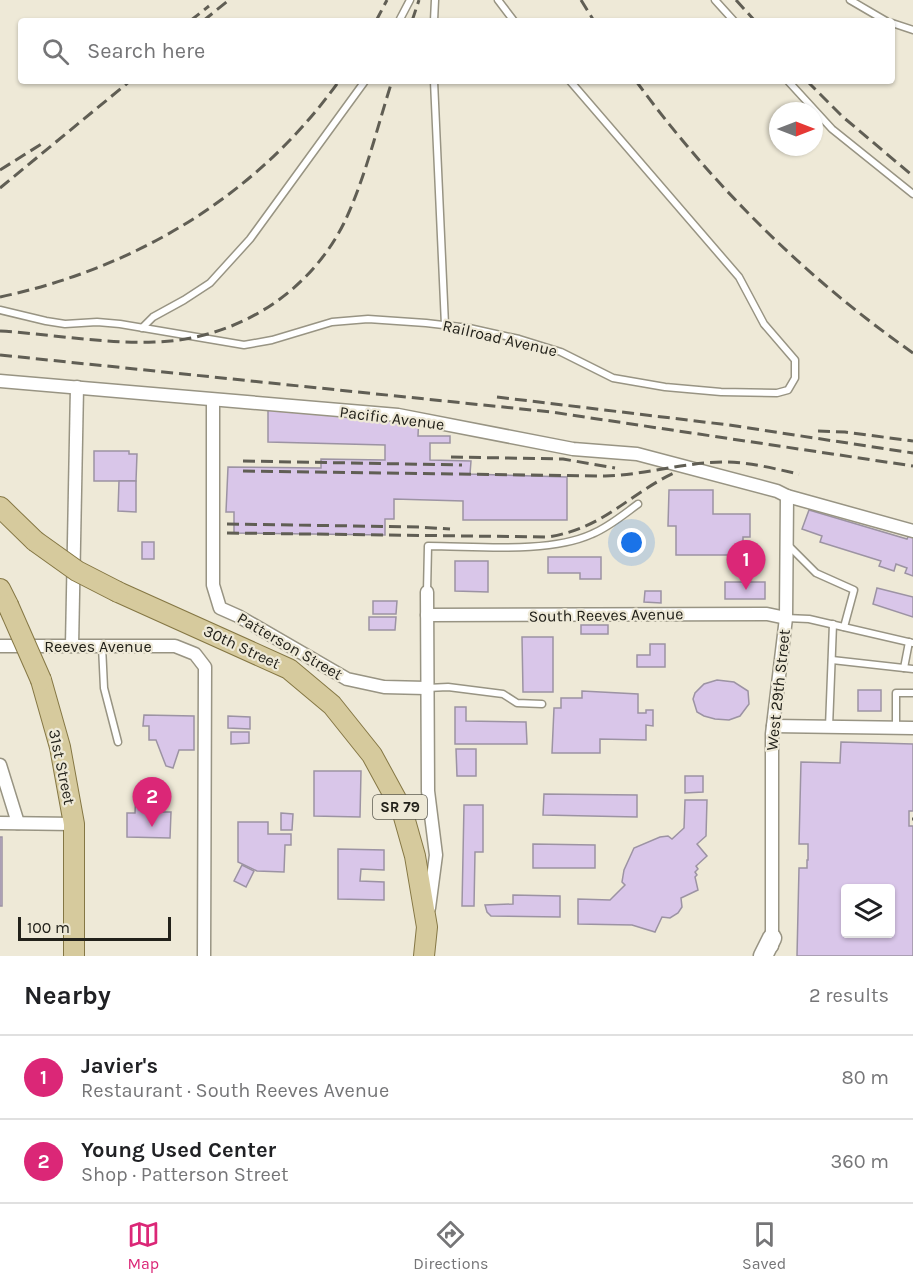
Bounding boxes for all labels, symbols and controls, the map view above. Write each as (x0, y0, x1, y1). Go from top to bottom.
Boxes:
search box (18, 18, 895, 84)
icon: search (39, 35, 72, 68)
text: Search here (87, 38, 205, 64)
north arrow (769, 102, 823, 156)
street label: Railroad Avenue (441, 316, 559, 360)
street label: Pacific Avenue (338, 402, 446, 434)
your location (617, 528, 646, 557)
pin: 1 (726, 540, 766, 590)
street label: South Reeves Avenue (528, 604, 684, 626)
street label: Patterson Street (234, 608, 346, 684)
street label: 30th Street (201, 621, 283, 673)
street label: West 29th Street (762, 628, 794, 752)
street label: Reeves Avenue (44, 637, 152, 656)
street label: 31st Street (45, 727, 79, 807)
pin: 2 (132, 778, 172, 827)
road number: SR 79 (373, 795, 427, 819)
map controls (841, 884, 895, 938)
button: layers (841, 884, 895, 938)
scale bar (18, 914, 171, 942)
text: 100 m (27, 918, 70, 937)
text: Nearby (24, 980, 111, 1011)
text: 2 results (809, 984, 889, 1007)
text: Javier's (81, 1053, 158, 1079)
text: 1 (40, 1066, 47, 1089)
text: 80 m (841, 1066, 889, 1089)
text: Restaurant · South Reeves Avenue (81, 1079, 389, 1102)
text: Young Used Center (81, 1137, 276, 1163)
text: 2 (37, 1150, 50, 1173)
text: 360 m (830, 1150, 889, 1173)
text: Shop · Patterson Street (81, 1163, 289, 1186)
tab: Map (127, 1218, 160, 1273)
tab: Directions (413, 1218, 488, 1273)
tab: Saved (742, 1218, 786, 1273)

